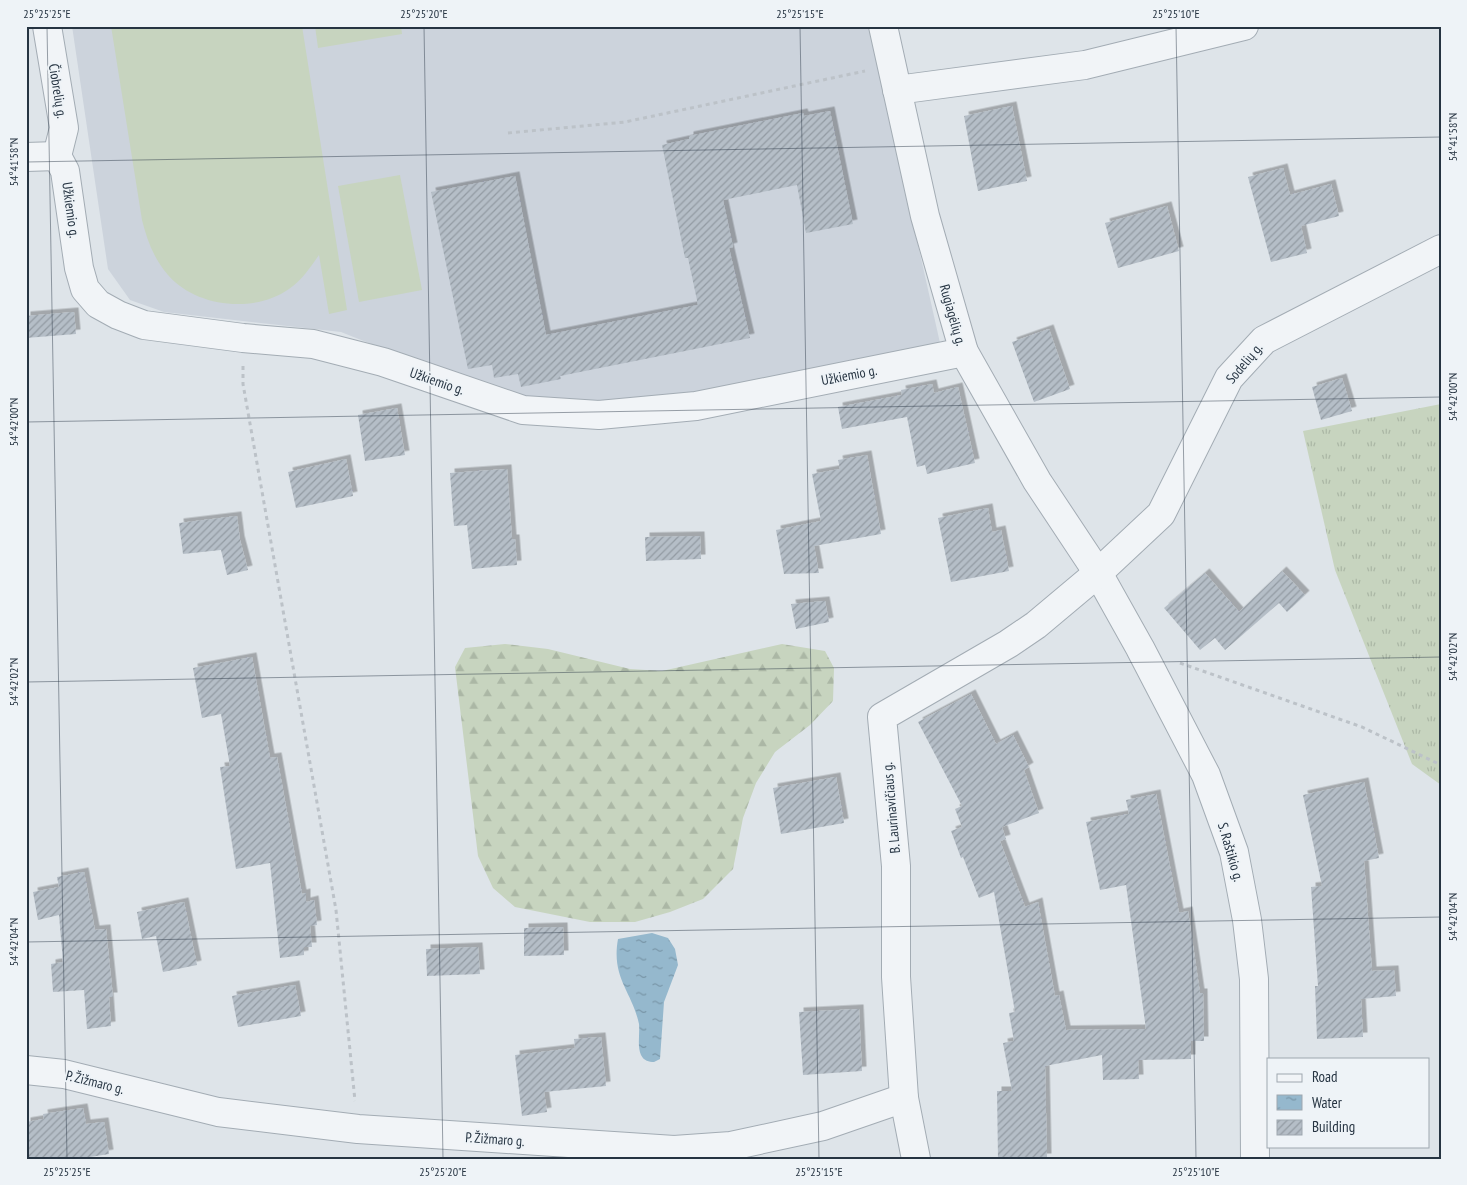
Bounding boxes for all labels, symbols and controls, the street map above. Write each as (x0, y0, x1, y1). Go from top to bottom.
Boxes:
text: 25°25'25"E (23, 6, 71, 21)
text: 25°25'20"E (400, 6, 448, 21)
text: 25°25'15"E (776, 6, 824, 21)
text: 25°25'10"E (1152, 6, 1200, 21)
street label: Čiobrelių g. (45, 62, 71, 120)
text: 54°41'58"N (1445, 113, 1460, 161)
text: 54°41'58"N (6, 138, 21, 186)
street label: Užkiemio g. (58, 181, 84, 239)
street label: Rugiagėlių g. (936, 282, 970, 348)
street label: Sodelių g. (1222, 339, 1266, 387)
street label: Užkiemio g. (820, 361, 878, 389)
street label: Užkiemio g. (407, 363, 467, 399)
text: 54°42'00"N (1445, 373, 1460, 421)
text: 54°42'00"N (6, 398, 21, 446)
text: 54°42'02"N (1445, 633, 1460, 681)
text: 54°42'02"N (6, 658, 21, 706)
street label: B. Laurinavičiaus g. (878, 762, 904, 854)
street label: S. Raštikio g. (1214, 820, 1248, 884)
text: 54°42'04"N (1445, 893, 1460, 941)
text: 54°42'04"N (6, 918, 21, 966)
legend (1267, 1058, 1430, 1148)
street label: P. Žižmaro g. (64, 1066, 126, 1098)
text: Road (1312, 1067, 1338, 1086)
text: Water (1312, 1093, 1343, 1112)
text: Building (1312, 1117, 1355, 1136)
street label: P. Žižmaro g. (465, 1128, 525, 1150)
text: 25°25'25"E (43, 1164, 91, 1179)
text: 25°25'20"E (419, 1164, 467, 1179)
text: 25°25'15"E (795, 1164, 843, 1179)
text: 25°25'10"E (1172, 1164, 1220, 1179)

